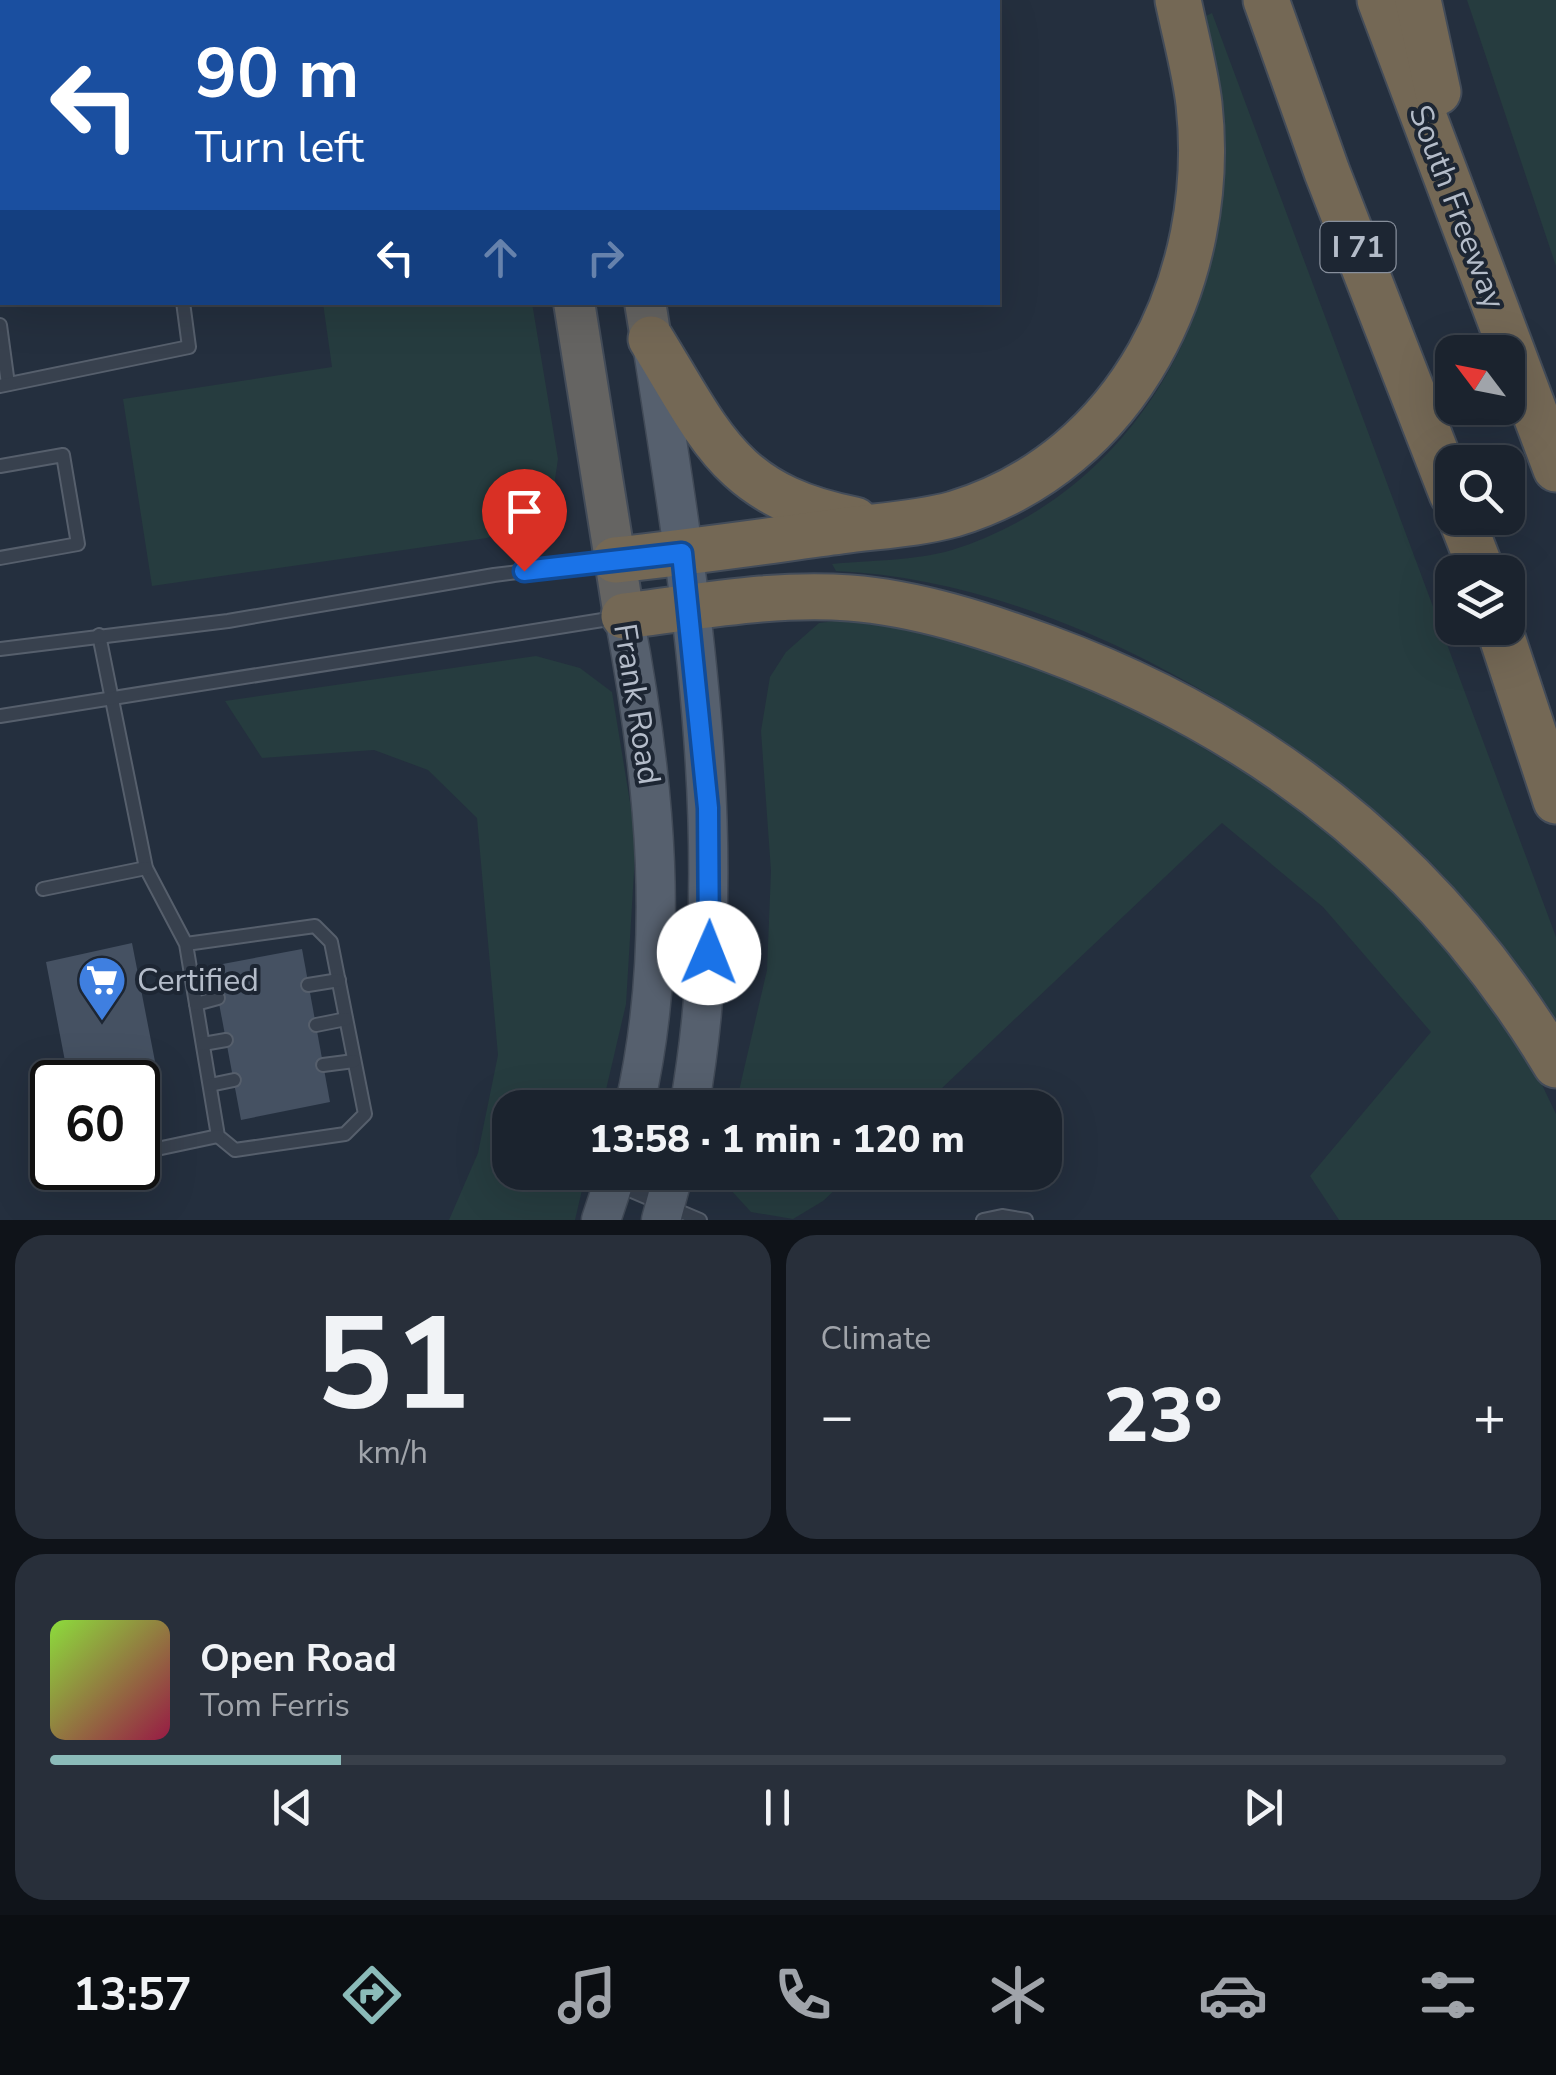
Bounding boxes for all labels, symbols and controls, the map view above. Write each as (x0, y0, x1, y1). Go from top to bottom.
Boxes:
text: 90 m (195, 26, 359, 122)
icon: left (30, 40, 160, 170)
street label: South Freeway (1398, 99, 1516, 316)
text: Turn left (195, 117, 364, 178)
road number: I 71 (1320, 222, 1396, 272)
icon: left (368, 230, 423, 285)
icon: ahead (473, 230, 528, 285)
icon: right (578, 230, 633, 285)
north arrow (1435, 335, 1525, 425)
map controls (1435, 335, 1525, 645)
button: search (1435, 445, 1525, 535)
pin (482, 469, 567, 572)
icon: arrive (497, 484, 552, 539)
button: layers (1435, 555, 1525, 645)
street label: Frank Road (603, 620, 671, 788)
position arrow (657, 901, 761, 1005)
supermarket icon: Certified (76, 954, 128, 1022)
place label: Certified (137, 959, 259, 1002)
speed limit sign: 60 (30, 1060, 160, 1190)
text: 13:58 · 1 min · 120 m (589, 1114, 965, 1165)
text: 51 (315, 1277, 471, 1454)
text: Climate (821, 1317, 931, 1360)
text: 23° (1104, 1365, 1223, 1467)
text: − (821, 1379, 854, 1454)
text: + (1473, 1379, 1506, 1454)
text: km/h (357, 1431, 428, 1474)
text: Open Road (200, 1633, 397, 1684)
text: Tom Ferris (200, 1684, 350, 1727)
icon: previous (265, 1780, 320, 1835)
icon: pause (750, 1780, 805, 1835)
icon: next (1236, 1780, 1291, 1835)
icon: directions (337, 1960, 407, 2030)
icon: music (552, 1960, 622, 2030)
icon: phone (768, 1960, 838, 2030)
icon: climate (983, 1960, 1053, 2030)
icon: car (1198, 1960, 1268, 2030)
icon: filters (1413, 1960, 1483, 2030)
text: 13:57 (73, 1965, 192, 2026)

